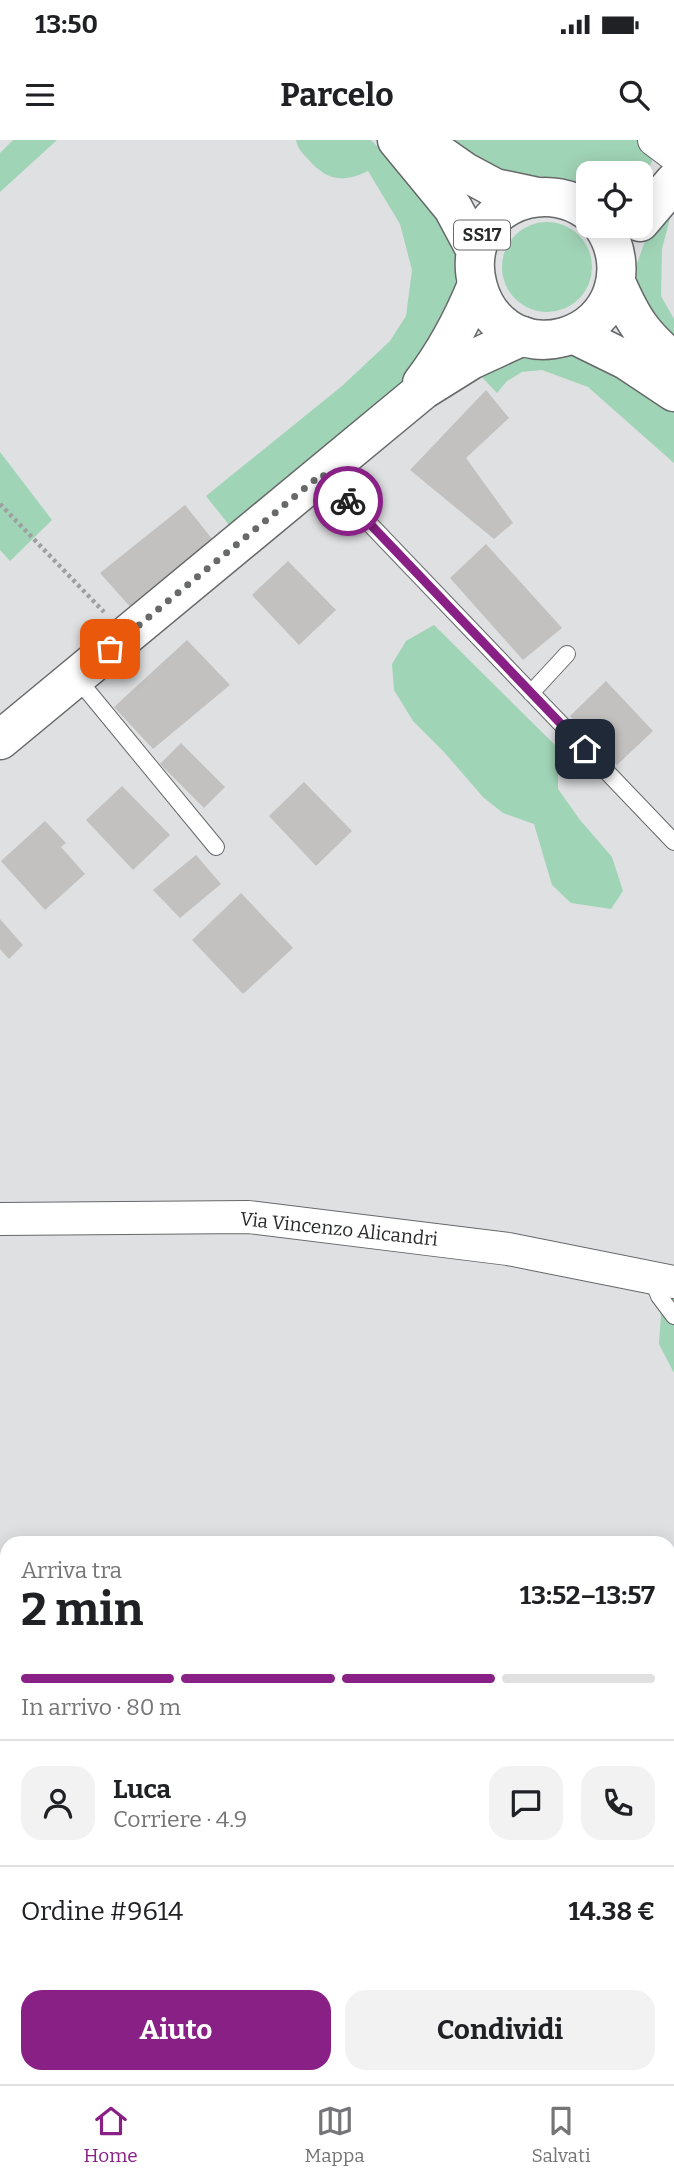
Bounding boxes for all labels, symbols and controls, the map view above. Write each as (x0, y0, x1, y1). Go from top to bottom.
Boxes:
text: 13:50 (35, 9, 98, 40)
icon: menu (21, 76, 59, 114)
text: Parcelo (280, 76, 394, 114)
icon: search (615, 76, 653, 114)
map controls (576, 161, 653, 238)
button: locate (576, 161, 653, 238)
road number: SS17 (454, 220, 510, 250)
courier (313, 466, 383, 536)
icon: bike (329, 482, 367, 520)
pin (80, 619, 140, 679)
icon: bag (91, 630, 129, 668)
pin (555, 719, 615, 779)
icon: home (566, 730, 604, 768)
street label: Via Vincenzo Alicandri (239, 1207, 439, 1251)
text: Arriva tra (21, 1556, 122, 1584)
text: 13:52–13:57 (520, 1580, 655, 1611)
text: 2 min (21, 1582, 143, 1637)
text: In arrivo · 80 m (21, 1693, 181, 1721)
button: person (21, 1766, 95, 1840)
button: chat (489, 1766, 563, 1840)
button: phone (581, 1766, 655, 1840)
text: Luca (113, 1774, 171, 1805)
text: Corriere · 4.9 (113, 1805, 247, 1833)
text: Ordine #9614 (21, 1896, 183, 1927)
text: 14.38 € (568, 1896, 655, 1927)
button: Aiuto (21, 1990, 331, 2070)
button: Condividi (345, 1990, 655, 2070)
tab: Home (83, 2102, 138, 2167)
tab: Mappa (305, 2102, 365, 2167)
tab: Salvati (532, 2102, 591, 2167)

